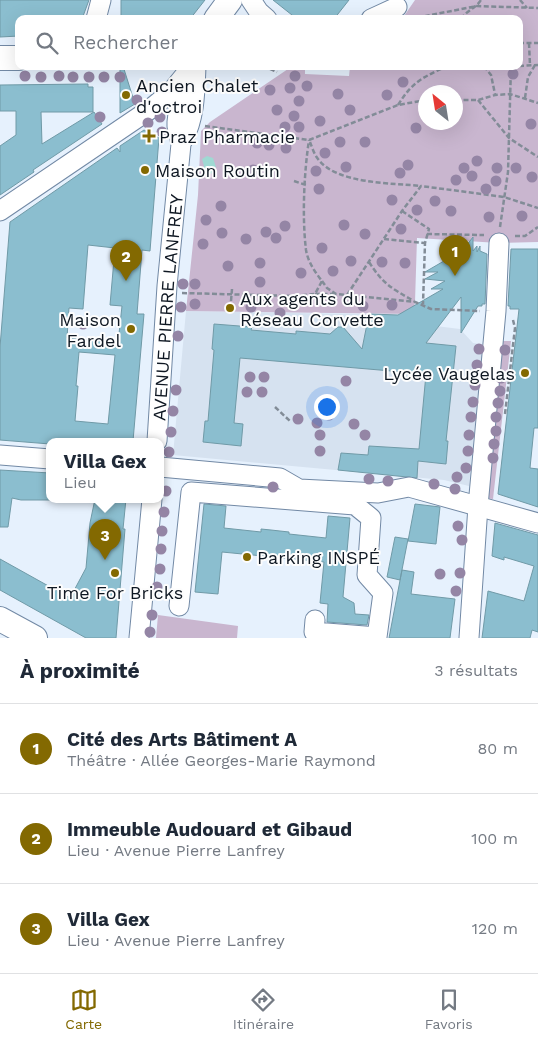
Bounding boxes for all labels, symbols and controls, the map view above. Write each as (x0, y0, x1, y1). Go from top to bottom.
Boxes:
search box (15, 15, 523, 70)
icon: search (33, 29, 61, 57)
text: Rechercher (73, 31, 178, 54)
place label: Ancien Chalet d'octroi (136, 75, 259, 117)
north arrow (418, 85, 463, 130)
marker: Ancien Chalet d'octroi (120, 89, 132, 101)
place label: Praz Pharmacie (159, 126, 295, 147)
marker: Praz Pharmacie (143, 130, 155, 142)
place label: Maison Routin (155, 160, 280, 181)
marker: Maison Routin (139, 164, 151, 176)
street label: AVENUE PIERRE LANFREY (148, 192, 187, 422)
pin: 1 (439, 235, 471, 276)
pin: 2 (110, 240, 142, 281)
place label: Aux agents du Réseau Corvette (240, 288, 384, 330)
marker: Aux agents du Réseau Corvette (224, 302, 236, 314)
place label: Maison Fardel (59, 309, 121, 351)
marker: Maison Fardel (125, 323, 137, 335)
place label: Lycée Vaugelas (383, 363, 515, 384)
marker: Lycée Vaugelas (519, 367, 531, 379)
your location (314, 394, 340, 420)
popup (46, 438, 164, 503)
text: Villa Gex (64, 450, 146, 473)
text: Lieu (64, 473, 97, 492)
pin: 3 (89, 519, 121, 560)
place label: Parking INSPÉ (257, 547, 380, 568)
marker: Parking INSPÉ (241, 551, 253, 563)
marker: Time For Bricks (109, 567, 121, 579)
place label: Time For Bricks (47, 582, 183, 603)
text: À proximité (20, 658, 140, 683)
text: 3 résultats (434, 661, 518, 680)
text: Cité des Arts Bâtiment A (67, 728, 297, 751)
text: 1 (33, 739, 39, 758)
text: 80 m (477, 739, 518, 758)
text: Théâtre · Allée Georges-Marie Raymond (67, 751, 376, 770)
text: Immeuble Audouard et Gibaud (67, 818, 352, 841)
text: 2 (31, 829, 41, 848)
text: 100 m (471, 829, 518, 848)
text: Lieu · Avenue Pierre Lanfrey (67, 841, 285, 860)
text: Villa Gex (67, 908, 150, 931)
text: 3 (31, 919, 41, 938)
text: 120 m (472, 919, 518, 938)
text: Lieu · Avenue Pierre Lanfrey (67, 931, 285, 950)
tab: Carte (65, 986, 102, 1032)
tab: Itinéraire (233, 986, 294, 1032)
tab: Favoris (425, 986, 473, 1032)

